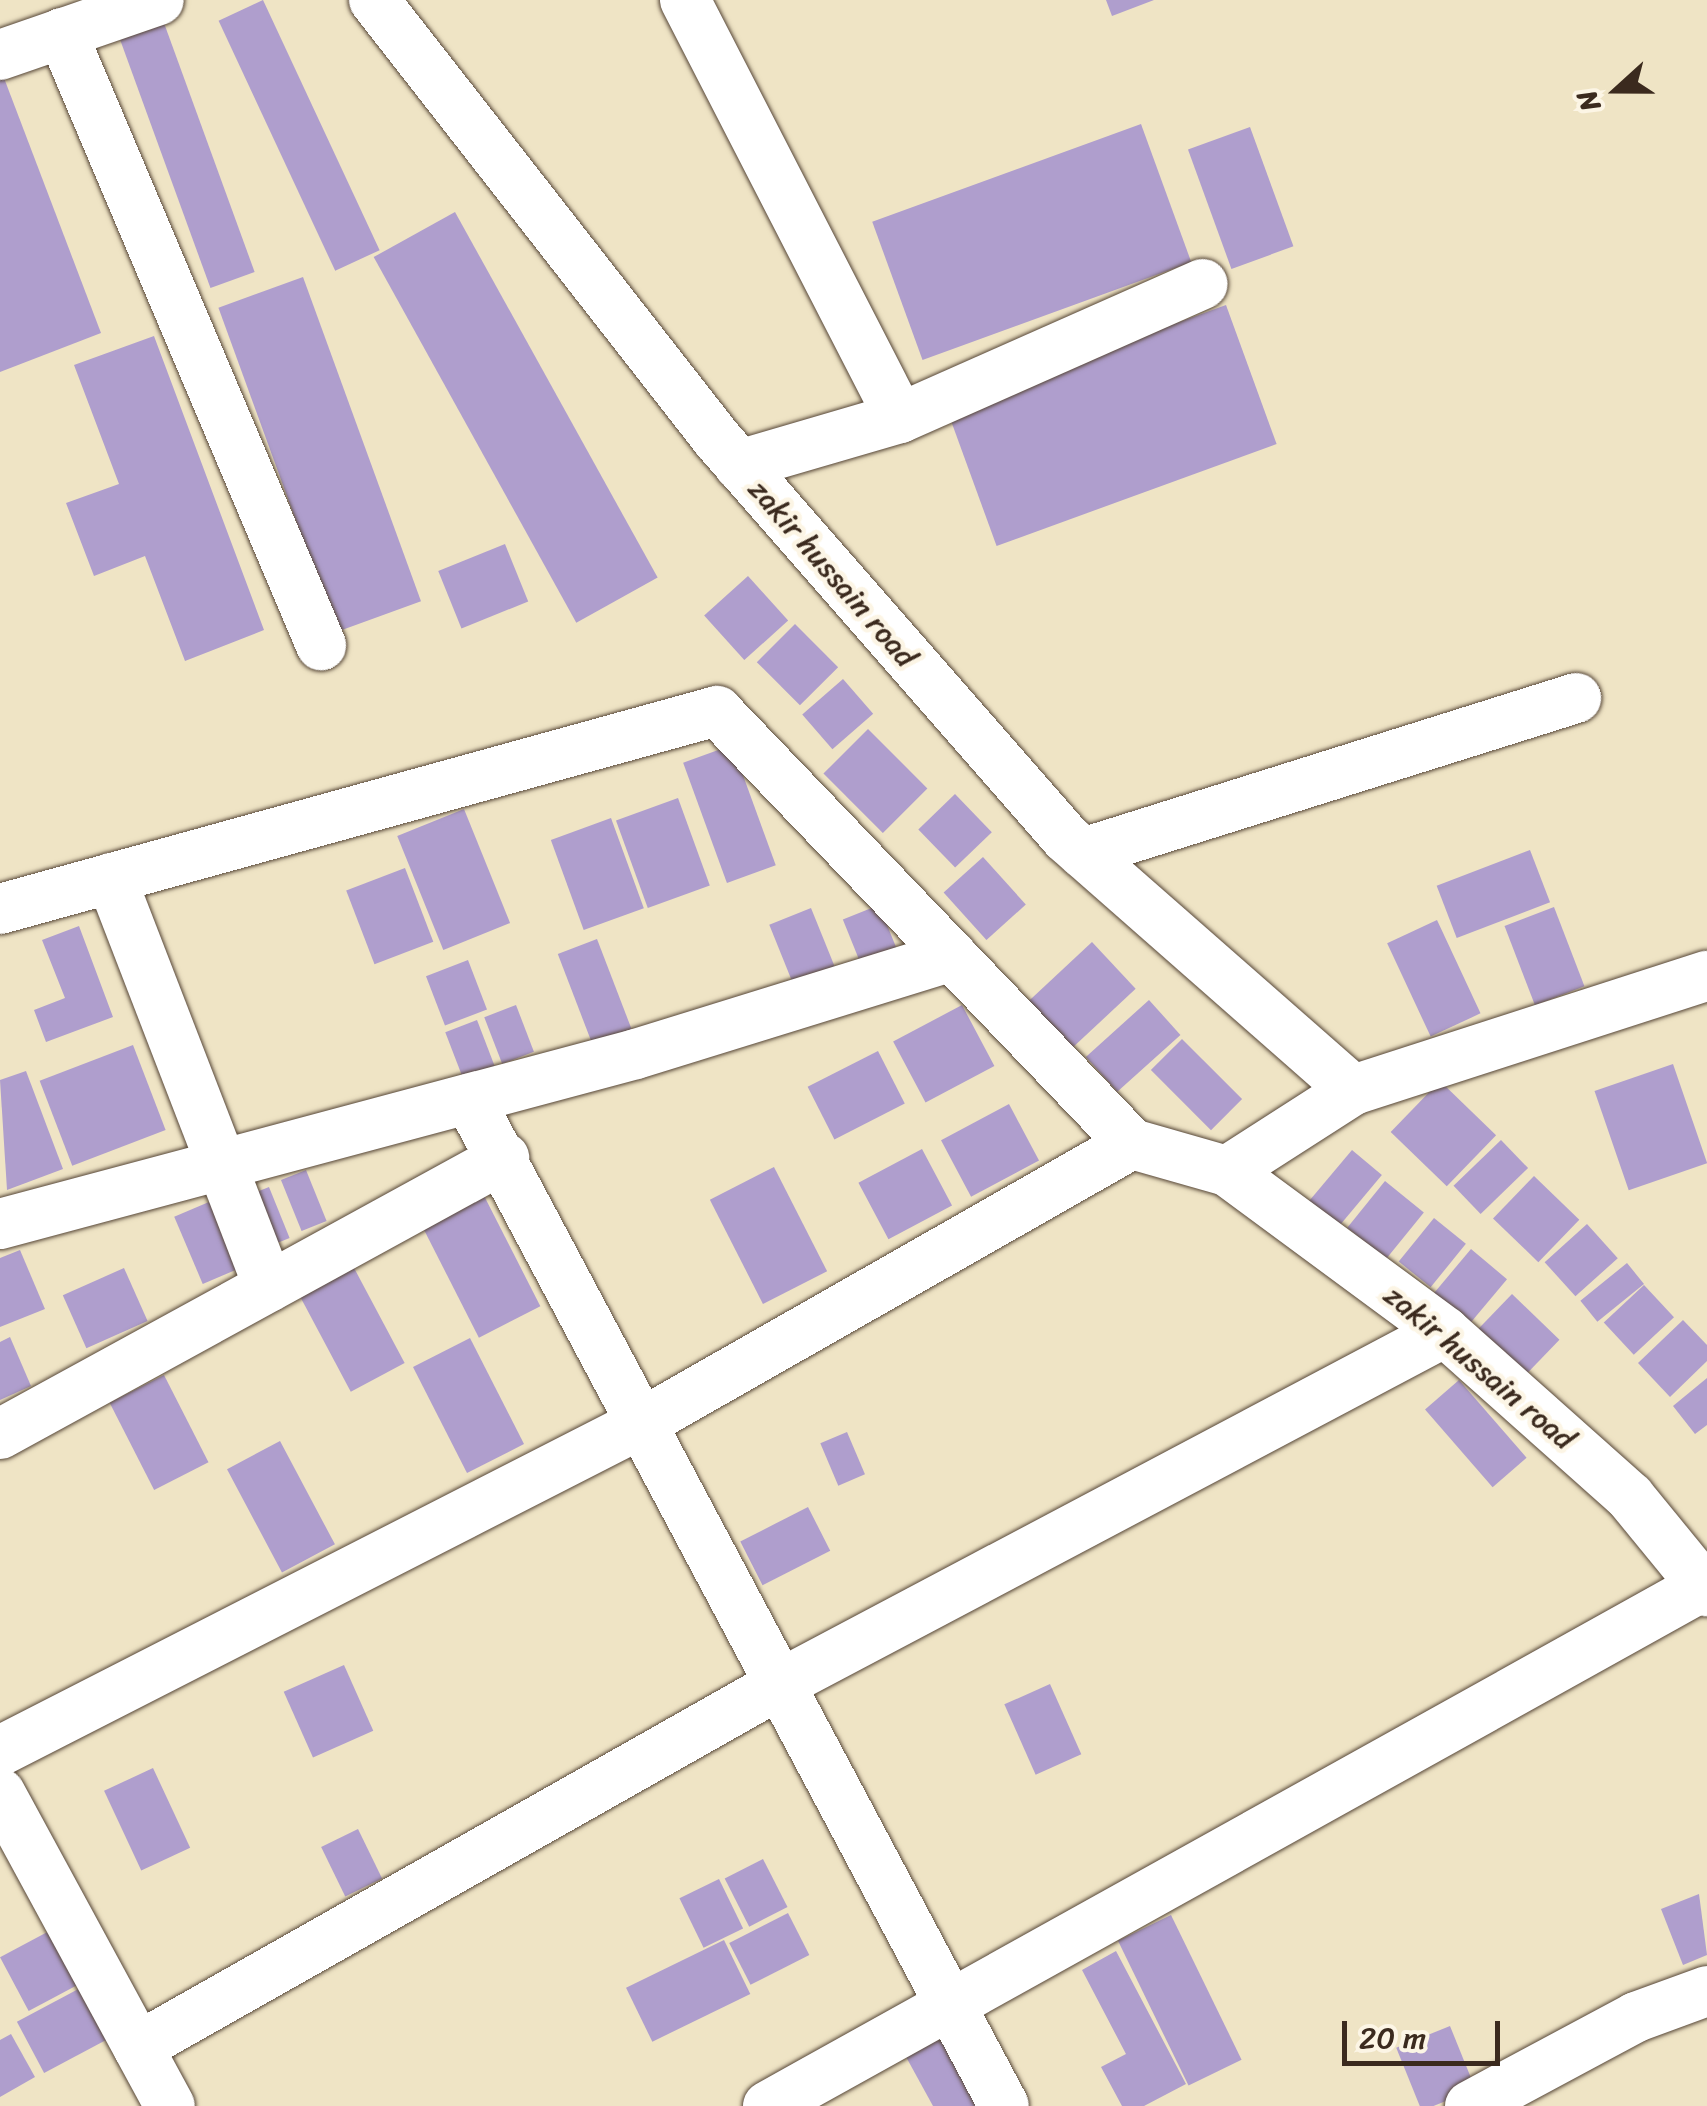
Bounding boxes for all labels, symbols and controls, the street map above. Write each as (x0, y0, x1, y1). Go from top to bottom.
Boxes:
north arrow (1567, 40, 1667, 140)
text: N (1562, 83, 1615, 119)
street label: zakir hussain road (742, 472, 924, 674)
street label: zakir hussain road (1378, 1277, 1582, 1457)
scale bar (1347, 2001, 1504, 2063)
text: 20 m (1359, 2011, 1426, 2065)

